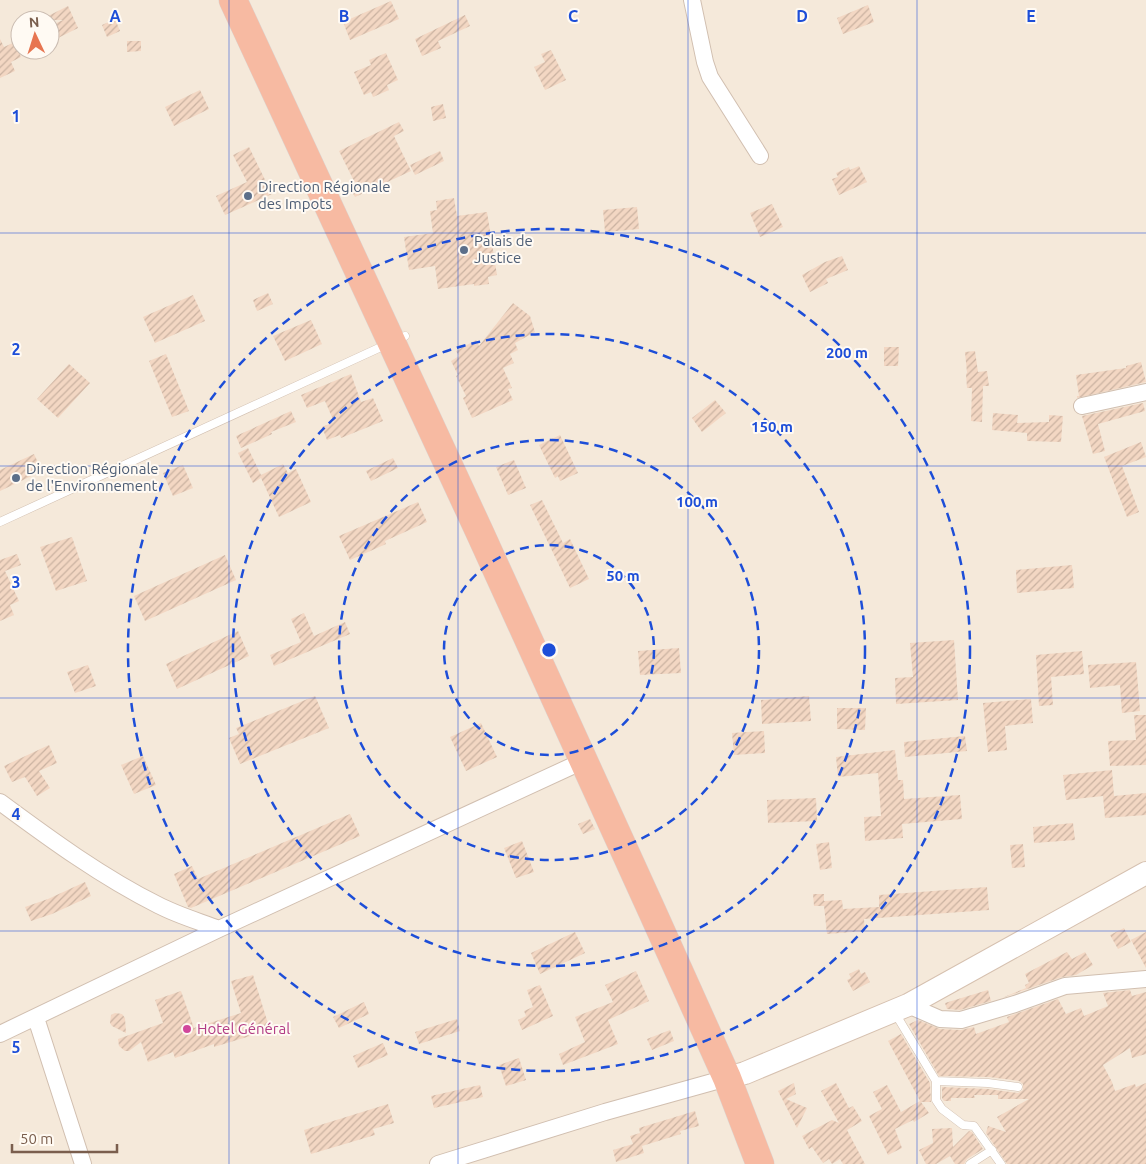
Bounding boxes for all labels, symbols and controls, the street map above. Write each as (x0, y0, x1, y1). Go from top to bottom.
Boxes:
text: A (109, 7, 121, 25)
text: B (339, 7, 349, 25)
text: C (568, 7, 578, 25)
text: D (796, 7, 808, 25)
text: E (1026, 7, 1036, 25)
north arrow (10, 10, 60, 60)
text: N (28, 14, 40, 30)
text: 1 (11, 107, 21, 125)
place label: Direction Régionale des Impots (258, 178, 391, 212)
marker: Direction Régionale des Impots (242, 190, 254, 202)
place label: Palais de Justice (474, 232, 533, 266)
marker: Palais de Justice (458, 244, 470, 256)
text: 2 (11, 340, 21, 358)
text: 200 m (826, 344, 868, 361)
text: 150 m (751, 418, 793, 435)
place label: Direction Régionale de l'Environnement (26, 460, 159, 494)
marker: Direction Régionale de l'Environnement (10, 472, 22, 484)
text: 100 m (676, 493, 718, 510)
text: 50 m (606, 567, 640, 584)
text: 3 (11, 573, 21, 591)
centre of rings (540, 641, 558, 659)
text: 4 (11, 805, 21, 823)
place label: Hotel Général (197, 1020, 290, 1037)
marker: Hotel Général (181, 1023, 193, 1035)
text: 5 (11, 1038, 21, 1056)
scale bar (12, 1122, 118, 1154)
text: 50 m (20, 1130, 53, 1147)

